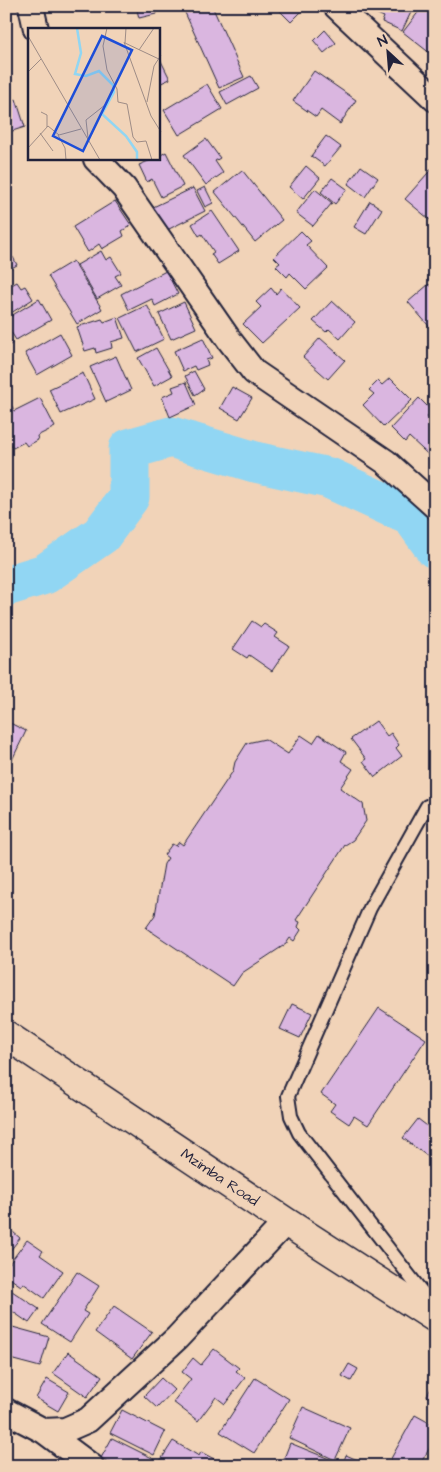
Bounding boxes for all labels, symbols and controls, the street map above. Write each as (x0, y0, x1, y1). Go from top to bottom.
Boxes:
inset map (28, 28, 160, 160)
north arrow (364, 28, 414, 78)
text: N (374, 30, 391, 52)
street label: Mzimba Road (176, 1143, 263, 1212)

